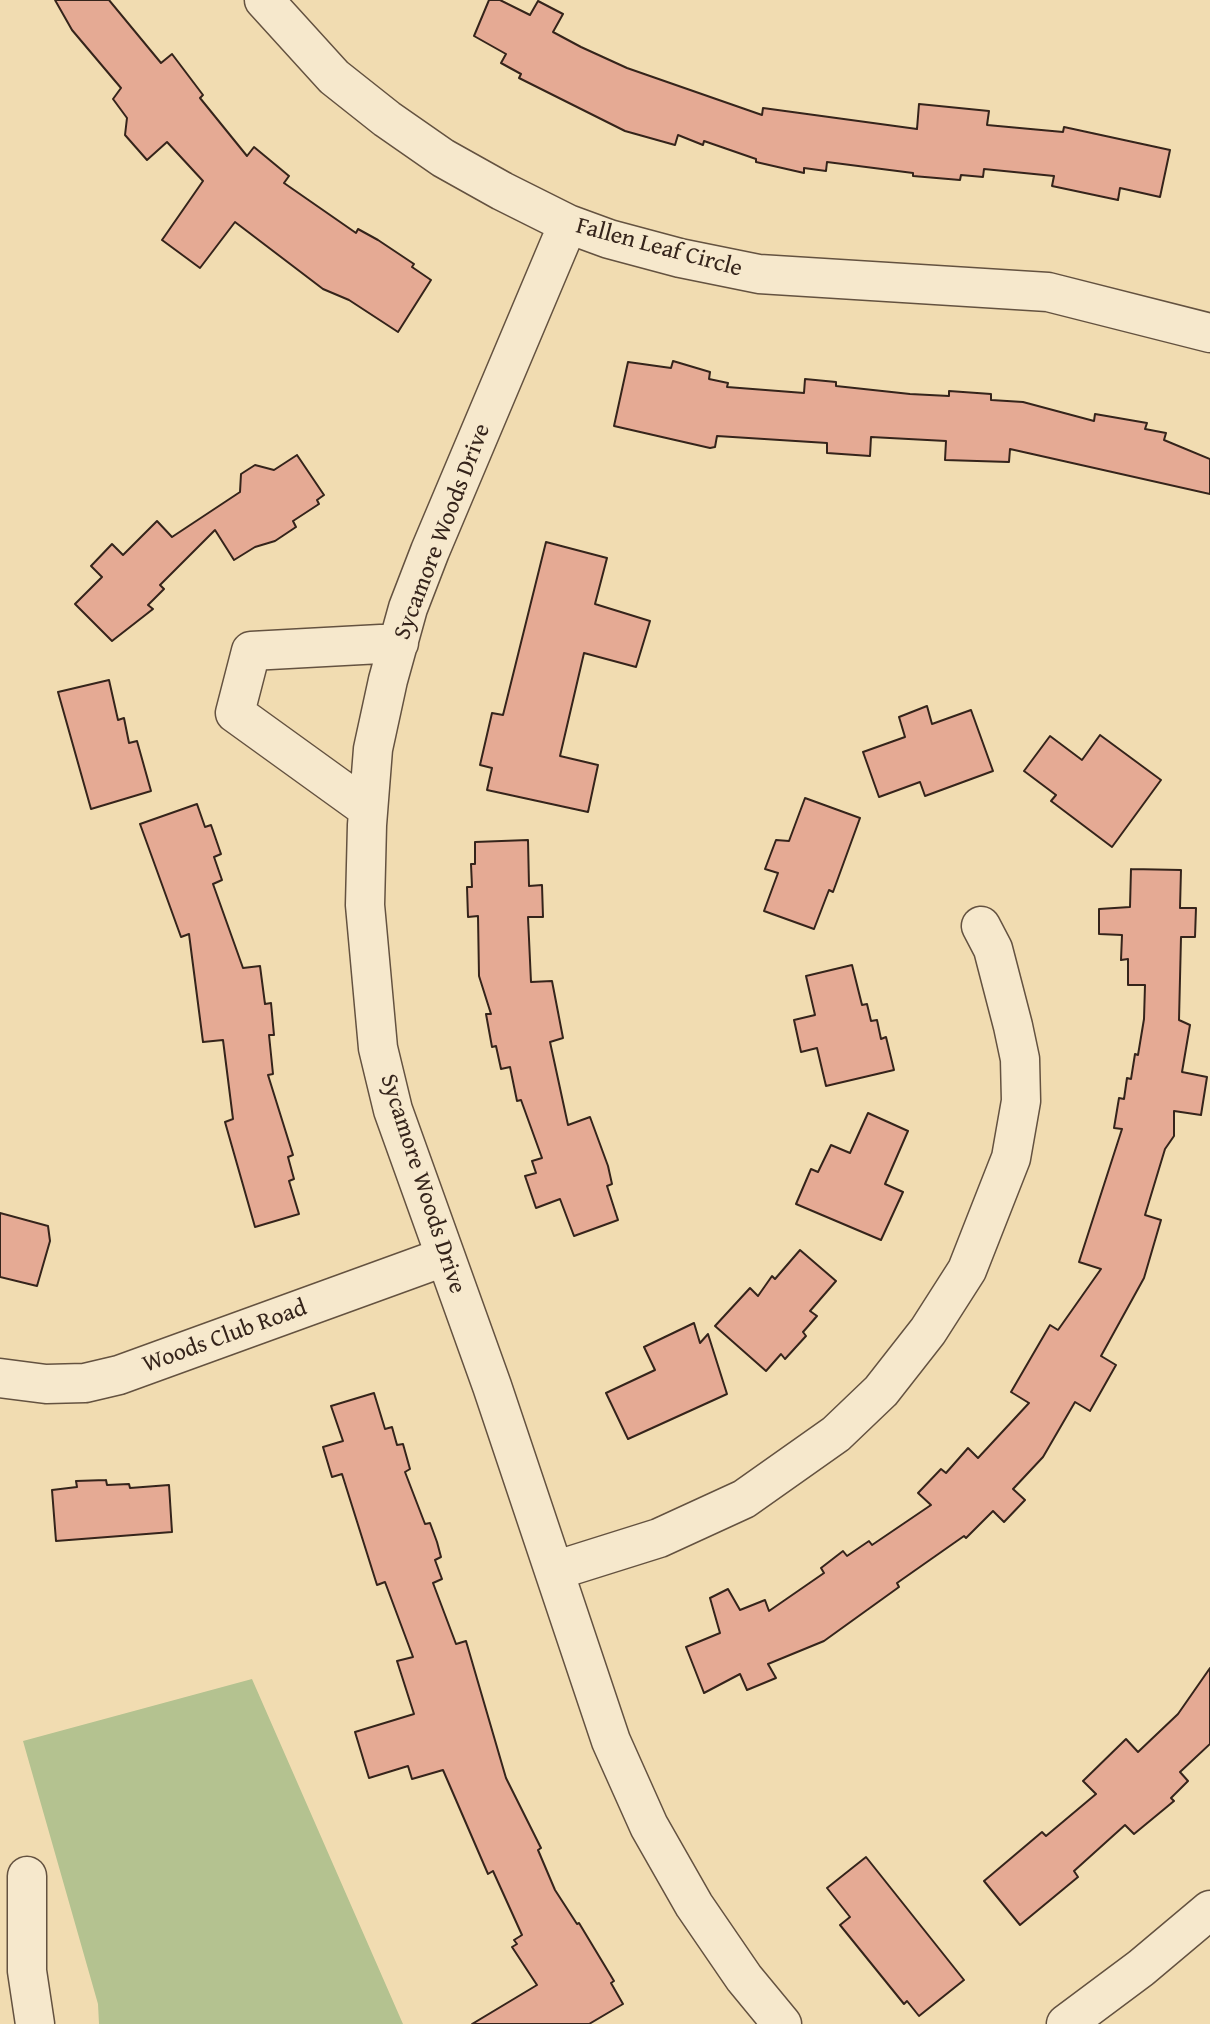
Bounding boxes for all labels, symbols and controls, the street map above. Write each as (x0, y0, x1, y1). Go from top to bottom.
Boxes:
street label: Fallen Leaf Circle (573, 212, 745, 284)
street label: Sycamore Woods Drive (389, 420, 497, 644)
street label: Sycamore Woods Drive (373, 1071, 471, 1297)
street label: Woods Club Road (139, 1294, 311, 1380)

